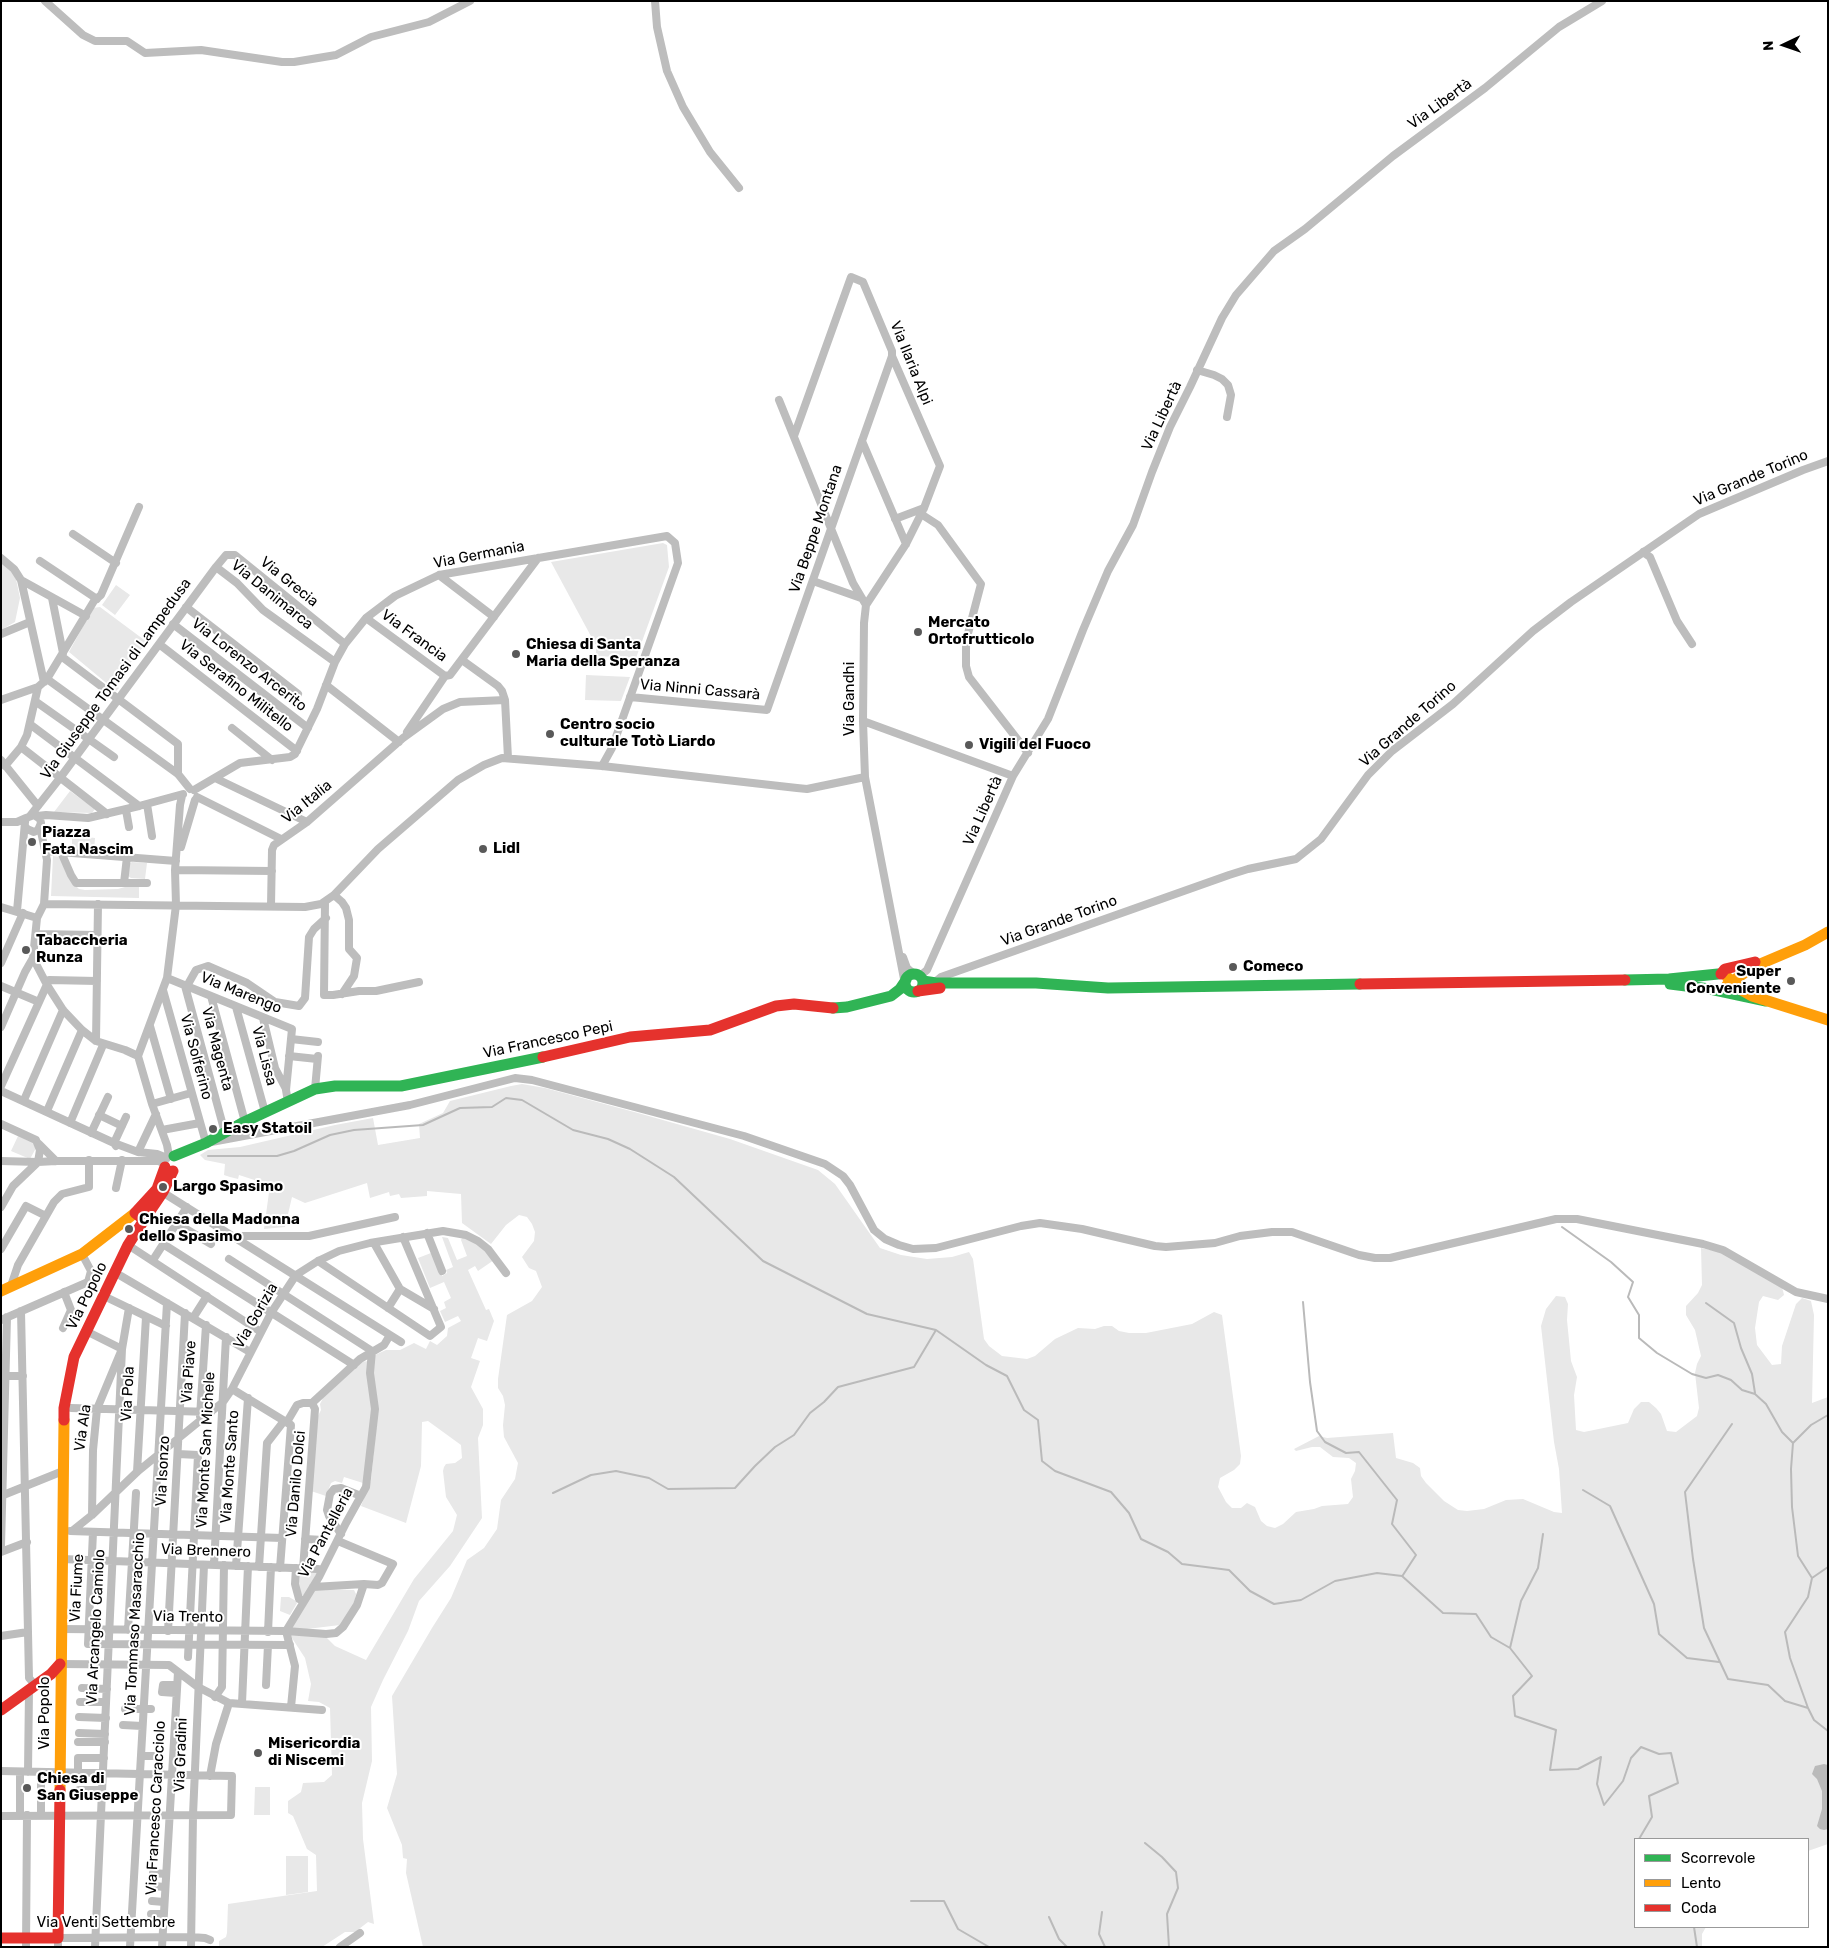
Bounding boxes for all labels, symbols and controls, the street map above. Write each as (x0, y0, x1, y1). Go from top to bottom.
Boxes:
north arrow (1759, 20, 1809, 70)
text: N (1760, 40, 1777, 51)
street label: Via Libertà (1405, 75, 1475, 133)
street label: Via Ilaria Alpi (886, 318, 936, 408)
street label: Via Libertà (1138, 378, 1186, 454)
street label: Via Grande Torino (1691, 446, 1811, 510)
street label: Via Beppe Montana (786, 462, 846, 596)
street label: Via Germania (432, 537, 526, 573)
street label: Via Grecia (256, 553, 322, 611)
street label: Via Danimarca (227, 556, 317, 634)
street label: Via Giuseppe Tomasi di Lampedusa (37, 575, 195, 783)
street label: Via Francia (378, 606, 450, 666)
street label: Via Lorenzo Arcerito (188, 614, 310, 716)
place label: Mercato Ortofrutticolo (928, 614, 1034, 649)
marker: Mercato Ortofrutticolo (912, 626, 924, 638)
street label: Via Serafino Militello (176, 636, 296, 736)
place label: Chiesa di Santa Maria della Speranza (526, 636, 680, 671)
marker: Chiesa di Santa Maria della Speranza (510, 648, 522, 660)
street label: Via Gandhi (841, 662, 859, 736)
street label: Via Ninni Cassarà (639, 676, 761, 704)
street label: Via Grande Torino (1356, 677, 1460, 771)
place label: Centro socio culturale Totò Liardo (560, 716, 715, 751)
marker: Centro socio culturale Totò Liardo (544, 728, 556, 740)
place label: Vigili del Fuoco (979, 736, 1091, 754)
marker: Vigili del Fuoco (963, 739, 975, 751)
street label: Via Libertà (960, 773, 1006, 849)
street label: Via Italia (278, 776, 336, 828)
place label: Piazza Fata Nascim (42, 824, 134, 859)
marker: Piazza Fata Nascim (26, 836, 38, 848)
place label: Lidl (493, 840, 520, 858)
marker: Lidl (477, 843, 489, 855)
street label: Via Grande Torino (998, 892, 1120, 950)
place label: Tabaccheria Runza (36, 932, 128, 967)
marker: Tabaccheria Runza (20, 944, 32, 956)
place label: Comeco (1243, 958, 1303, 976)
marker: Comeco (1227, 961, 1239, 973)
place label: Super Conveniente (1686, 963, 1781, 998)
street label: Via Marengo (198, 969, 284, 1017)
marker: Super Conveniente (1785, 975, 1797, 987)
street label: Via Magenta (197, 1005, 237, 1093)
street label: Via Solferino (176, 1012, 216, 1102)
street label: Via Francesco Pepi (481, 1017, 615, 1063)
street label: Via Lissa (247, 1024, 281, 1088)
place label: Easy Statoil (223, 1120, 312, 1138)
marker: Easy Statoil (207, 1123, 219, 1135)
place label: Largo Spasimo (173, 1178, 283, 1196)
marker: Largo Spasimo (157, 1181, 169, 1193)
place label: Chiesa della Madonna dello Spasimo (139, 1211, 300, 1246)
marker: Chiesa della Madonna dello Spasimo (123, 1223, 135, 1235)
street label: Via Popolo (63, 1259, 111, 1333)
street label: Via Gorizia (230, 1280, 282, 1352)
street label: Via Piave (178, 1340, 200, 1404)
street label: Via Pola (118, 1366, 138, 1422)
street label: Via Monte San Michele (193, 1371, 219, 1529)
street label: Via Ala (71, 1403, 95, 1453)
street label: Via Monte Santo (217, 1410, 243, 1524)
street label: Via Danilo Dolci (282, 1430, 310, 1538)
street label: Via Isonzo (152, 1435, 174, 1507)
street label: Via Pantelleria (295, 1485, 357, 1581)
street label: Via Tommaso Masaracchio (121, 1532, 149, 1716)
street label: Via Brennero (161, 1540, 251, 1562)
street label: Via Arcangelo Camiolo (83, 1549, 109, 1705)
street label: Via Fiume (66, 1553, 88, 1623)
street label: Via Trento (153, 1607, 223, 1627)
street label: Via Popolo (36, 1676, 54, 1750)
street label: Via Gradini (171, 1717, 191, 1793)
street label: Via Francesco Caracciolo (142, 1720, 170, 1896)
place label: Misericordia di Niscemi (268, 1735, 360, 1770)
marker: Misericordia di Niscemi (252, 1747, 264, 1759)
place label: Chiesa di San Giuseppe (37, 1770, 138, 1805)
marker: Chiesa di San Giuseppe (21, 1782, 33, 1794)
legend (1634, 1838, 1809, 1928)
text: Scorrevole (1681, 1849, 1755, 1867)
text: Lento (1681, 1874, 1721, 1892)
text: Coda (1681, 1899, 1717, 1917)
street label: Via Venti Settembre (37, 1914, 175, 1932)

